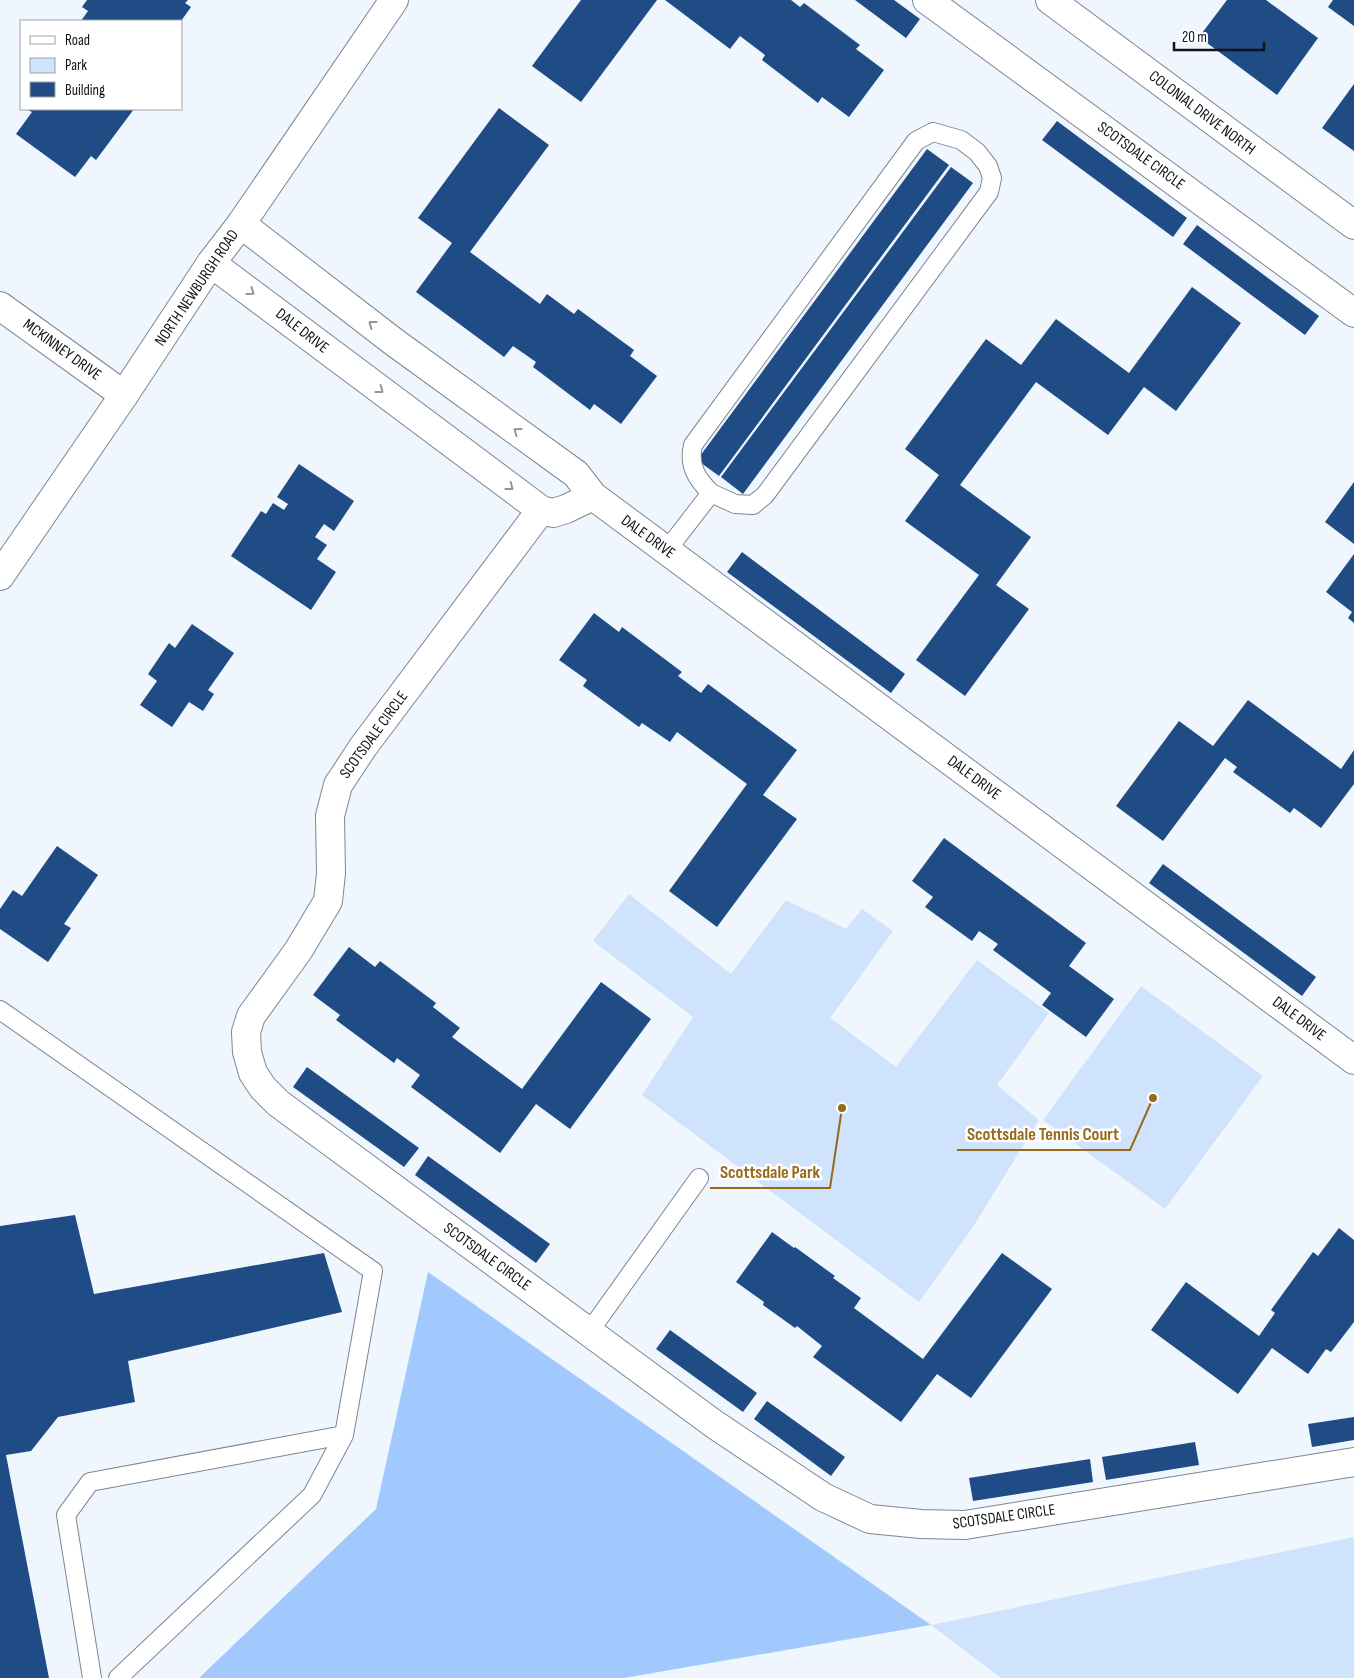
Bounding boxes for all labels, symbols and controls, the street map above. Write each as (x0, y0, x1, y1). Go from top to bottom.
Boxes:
legend (20, 20, 182, 110)
scale bar (1174, 20, 1264, 52)
text: 20 m (1182, 28, 1207, 47)
text: Road (65, 31, 90, 50)
text: Park (65, 56, 87, 75)
street label: COLONIAL DRIVE NORTH (1145, 67, 1259, 159)
text: Building (65, 81, 105, 100)
street label: SCOTSDALE CIRCLE (1094, 118, 1188, 194)
street label: NORTH NEWBURGH ROAD (151, 226, 243, 350)
one-way arrow (245, 286, 255, 295)
street label: DALE DRIVE (272, 304, 332, 358)
street label: MCKINNEY DRIVE (19, 315, 105, 385)
one-way arrow (369, 322, 378, 330)
one-way arrow (374, 385, 383, 393)
one-way arrow (513, 428, 523, 437)
one-way arrow (504, 482, 513, 490)
street label: DALE DRIVE (617, 511, 679, 563)
street label: SCOTSDALE CIRCLE (336, 688, 412, 782)
street label: DALE DRIVE (944, 752, 1004, 804)
street label: DALE DRIVE (1269, 993, 1329, 1045)
callout: Scottsdale Tennis Court (957, 1117, 1130, 1150)
text: Scottsdale Tennis Court (967, 1124, 1119, 1145)
callout: Scottsdale Park (710, 1155, 830, 1188)
text: Scottsdale Park (720, 1162, 820, 1183)
street label: SCOTSDALE CIRCLE (440, 1219, 534, 1295)
street label: SCOTSDALE CIRCLE (951, 1500, 1057, 1534)

